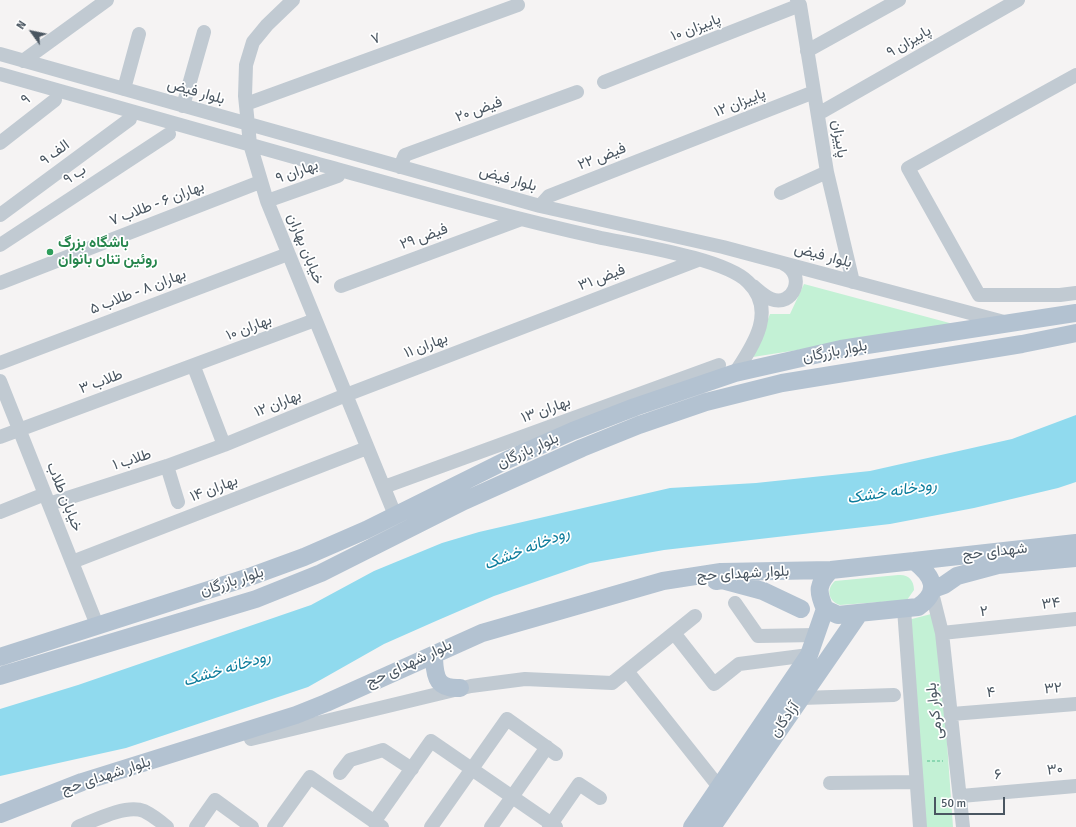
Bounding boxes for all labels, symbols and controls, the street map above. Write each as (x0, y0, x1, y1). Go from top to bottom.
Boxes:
street label: پاییزان ۱۰ (668, 10, 724, 46)
north arrow (12, 12, 52, 52)
text: N (14, 18, 29, 32)
street label: پاییزان ۹ (883, 22, 935, 62)
street label: ۷ (369, 29, 383, 49)
street label: بلوار فیض (165, 75, 227, 109)
street label: پاییزان ۱۲ (712, 85, 768, 121)
street label: ۹ (18, 91, 34, 109)
street label: فیض ۲۰ (453, 93, 505, 127)
street label: پاییزان (827, 119, 851, 159)
street label: ۹ الف (37, 136, 73, 170)
street label: فیض ۲۲ (575, 140, 629, 174)
street label: بهاران ۹ (273, 156, 321, 188)
street label: ۹ ب (60, 161, 90, 189)
street label: بلوار فیض (477, 162, 539, 196)
street label: بهاران ۶ - طلاب ۷ (107, 178, 207, 230)
street label: خیابان بهاران (283, 211, 327, 287)
street label: فیض ۲۹ (398, 220, 450, 254)
place label: باشگاه بزرگ روئین تنان بانوان (58, 234, 157, 269)
street label: بلوار فیض (792, 240, 854, 272)
marker: باشگاه بزرگ روئین تنان بانوان (45, 247, 55, 257)
street label: فیض ۳۱ (576, 261, 628, 295)
street label: بهاران ۸ - طلاب ۵ (87, 265, 189, 319)
street label: بهاران ۱۰ (224, 311, 274, 345)
street label: بهاران ۱۱ (402, 329, 450, 363)
street label: بلوار بازرگان (801, 337, 869, 367)
street label: طلاب ۳ (77, 366, 125, 398)
street label: بهاران ۱۲ (252, 386, 304, 422)
street label: بهاران ۱۳ (519, 393, 573, 427)
street label: بلوار بازرگان (494, 429, 562, 473)
street label: طلاب ۱ (110, 445, 154, 475)
street label: خیابان طلاب (42, 460, 86, 534)
street label: بهاران ۱۴ (188, 472, 240, 506)
water label: رودخانه خشک (846, 475, 938, 509)
water label: رودخانه خشک (481, 523, 573, 575)
street label: شهدای حج (962, 540, 1028, 564)
street label: بلوار بازرگان (198, 563, 266, 601)
street label: بلوار شهدای حج (696, 563, 790, 585)
street label: ۳۴ (1041, 594, 1061, 614)
street label: ۲ (979, 603, 989, 621)
street label: بلوار شهدای حج (363, 636, 455, 692)
water label: رودخانه خشک (181, 647, 273, 691)
street label: ۳۲ (1044, 679, 1062, 699)
street label: بلوار کرمی (923, 682, 947, 740)
street label: ۴ (986, 684, 996, 702)
street label: آزادگان (766, 699, 804, 741)
street label: بلوار شهدای حج (59, 753, 153, 799)
street label: ۳۰ (1046, 760, 1064, 780)
street label: ۶ (994, 766, 1002, 784)
scale bar (936, 789, 1007, 815)
text: 50 m (941, 796, 966, 811)

